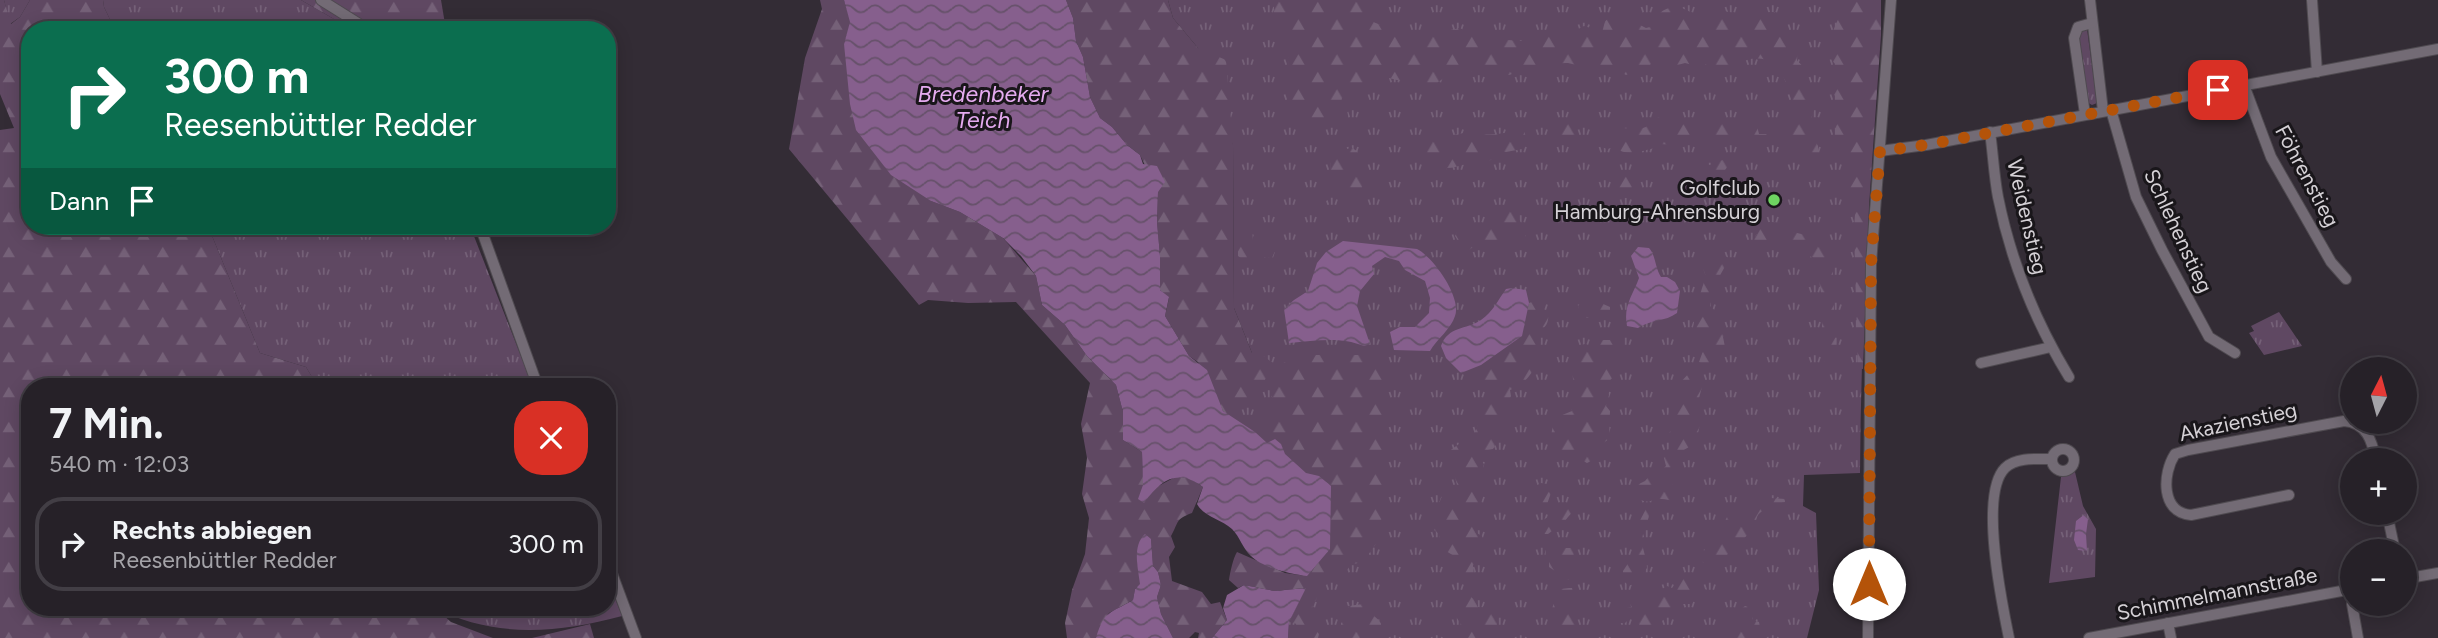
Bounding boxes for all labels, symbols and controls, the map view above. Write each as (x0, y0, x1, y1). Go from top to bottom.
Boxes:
text: 300 m (164, 46, 309, 105)
icon: right (49, 49, 140, 140)
pin (2188, 60, 2248, 120)
icon: arrive (2199, 71, 2237, 109)
water label: Bredenbeker Teich (918, 80, 1050, 134)
text: Reesenbüttler Redder (164, 106, 477, 144)
street label: Föhrenstieg (2270, 121, 2345, 231)
street label: Weidenstieg (2002, 157, 2053, 277)
street label: Schlehenstieg (2139, 165, 2218, 297)
place label: Golfclub Hamburg-Ahrensburg (1554, 175, 1760, 224)
icon: arrive (123, 182, 161, 220)
text: Dann (49, 185, 109, 217)
marker: Golfclub Hamburg-Ahrensburg (1766, 192, 1782, 208)
north arrow (2340, 357, 2417, 434)
map controls (2340, 357, 2417, 616)
street label: Akazienstieg (2177, 397, 2299, 446)
text: 7 Min. (49, 398, 164, 449)
button: close (514, 401, 588, 475)
button: + (2340, 448, 2417, 525)
text: 540 m · 12:03 (49, 450, 189, 478)
text: Rechts abbiegen (112, 514, 312, 546)
icon: right (53, 525, 91, 563)
text: 300 m (508, 528, 584, 560)
button: − (2340, 539, 2417, 616)
text: Reesenbüttler Redder (112, 546, 337, 574)
position arrow (1832, 547, 1906, 621)
street label: Schimmelmannstraße (2115, 562, 2319, 625)

